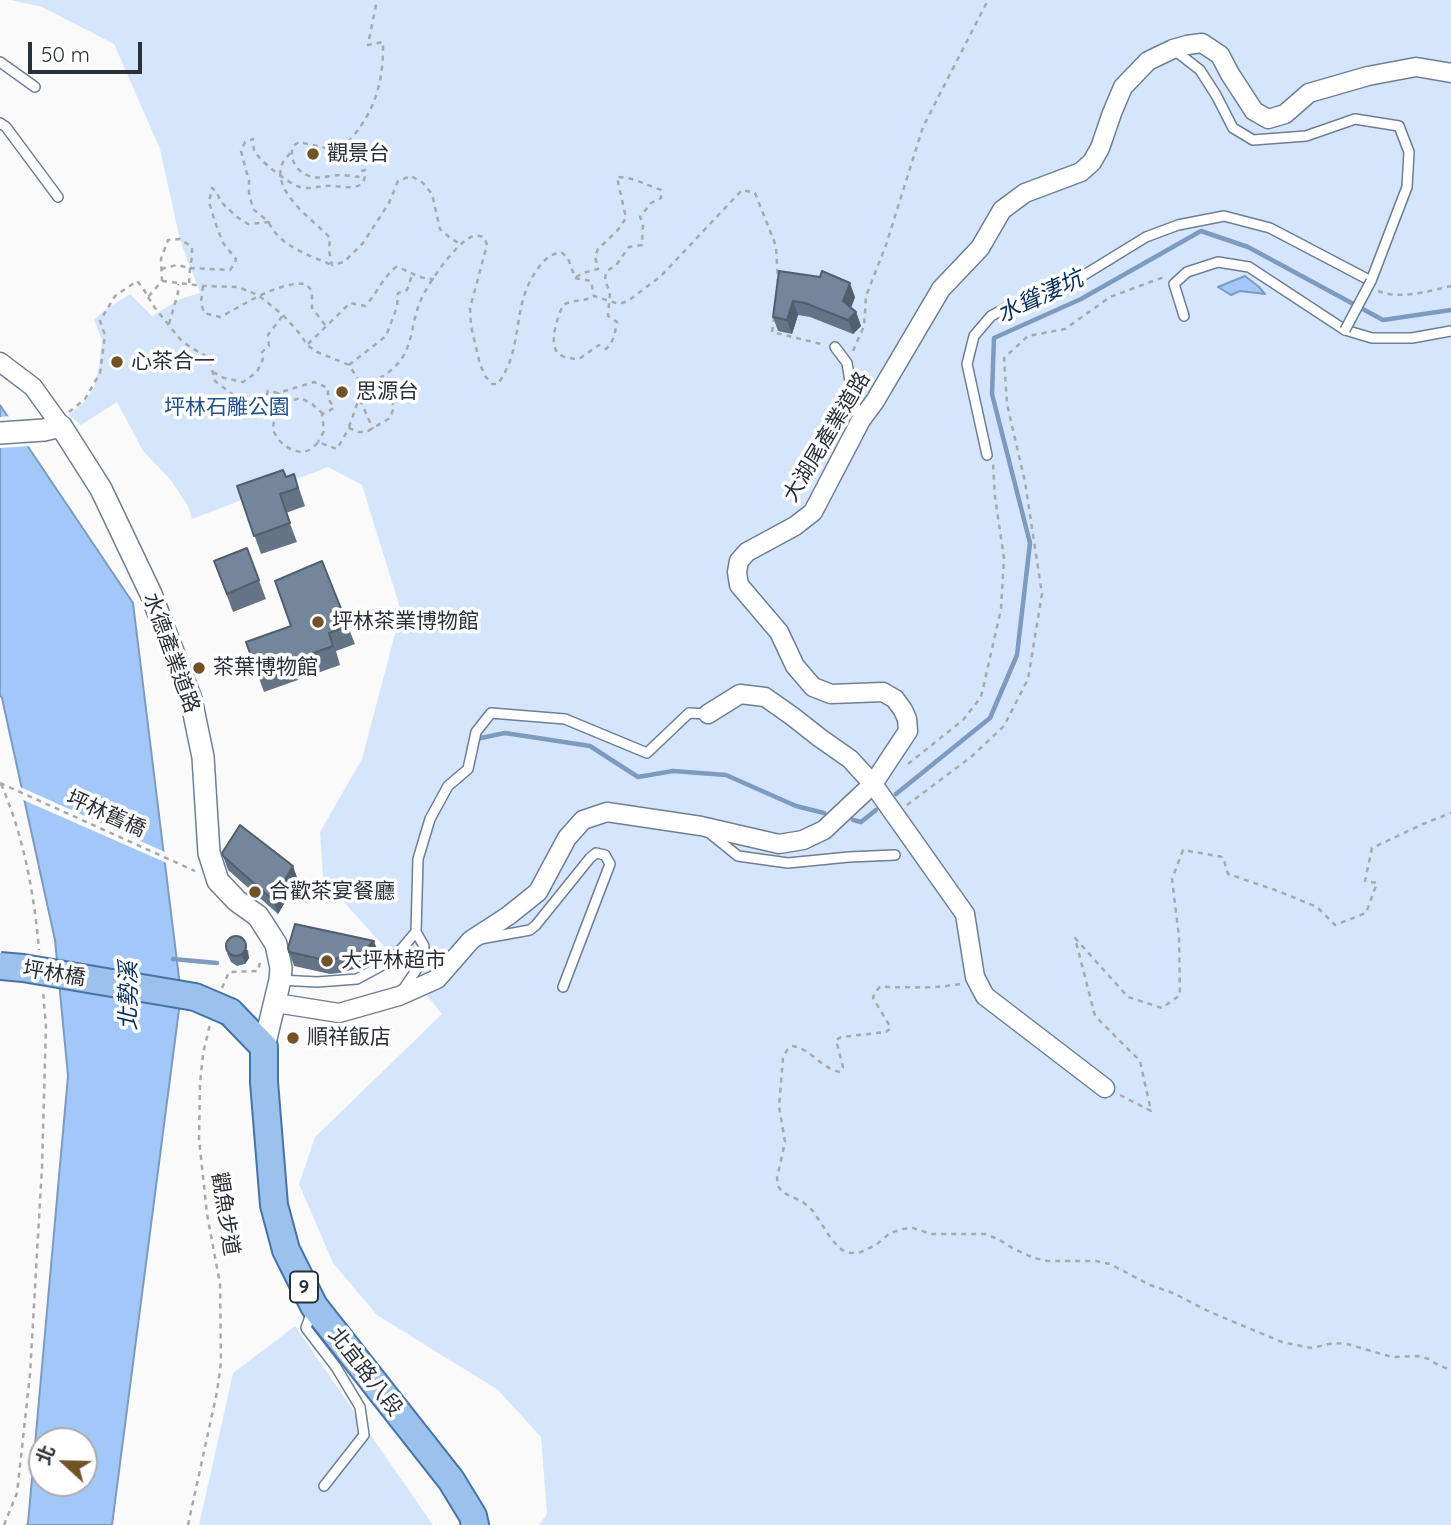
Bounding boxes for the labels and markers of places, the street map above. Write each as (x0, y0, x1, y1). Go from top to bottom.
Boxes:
place label: 觀景台 (327, 141, 390, 167)
marker: 觀景台 (305, 146, 321, 162)
place label: 心茶合一 (131, 349, 215, 375)
marker: 心茶合一 (109, 354, 125, 370)
place label: 思源台 (356, 379, 419, 405)
marker: 思源台 (334, 384, 350, 400)
place label: 坪林茶業博物館 (332, 609, 479, 635)
marker: 坪林茶業博物館 (310, 614, 326, 630)
place label: 茶葉博物館 (213, 655, 318, 681)
marker: 茶葉博物館 (191, 660, 207, 676)
place label: 合歡茶宴餐廳 (269, 879, 395, 905)
marker: 合歡茶宴餐廳 (247, 884, 263, 900)
place label: 大坪林超市 (341, 948, 446, 974)
marker: 大坪林超市 (319, 953, 335, 969)
place label: 順祥飯店 (307, 1025, 391, 1051)
marker: 順祥飯店 (285, 1030, 301, 1046)

